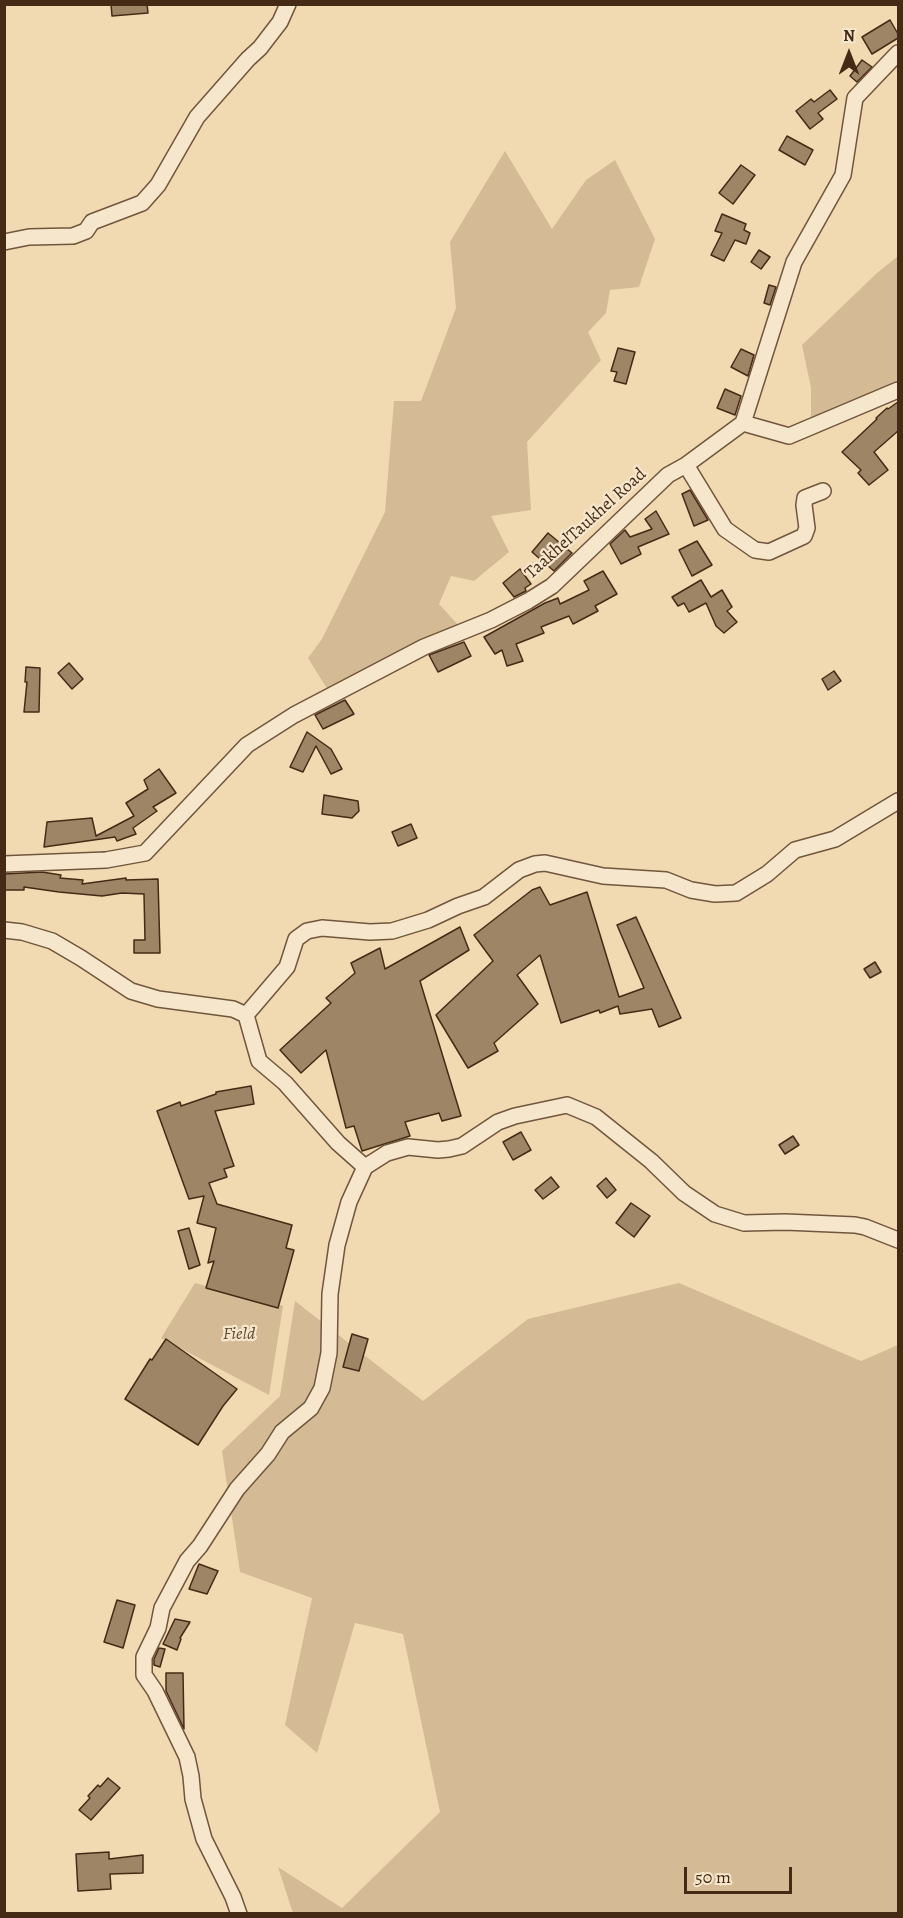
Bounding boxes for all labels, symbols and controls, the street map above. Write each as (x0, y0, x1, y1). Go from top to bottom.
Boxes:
north arrow (819, 24, 879, 84)
text: N (843, 25, 855, 47)
street label: TaakhelTaukhel Road (521, 464, 651, 584)
park label: Field (223, 1324, 255, 1346)
scale bar (687, 1855, 795, 1893)
text: 50 m (695, 1865, 731, 1889)

